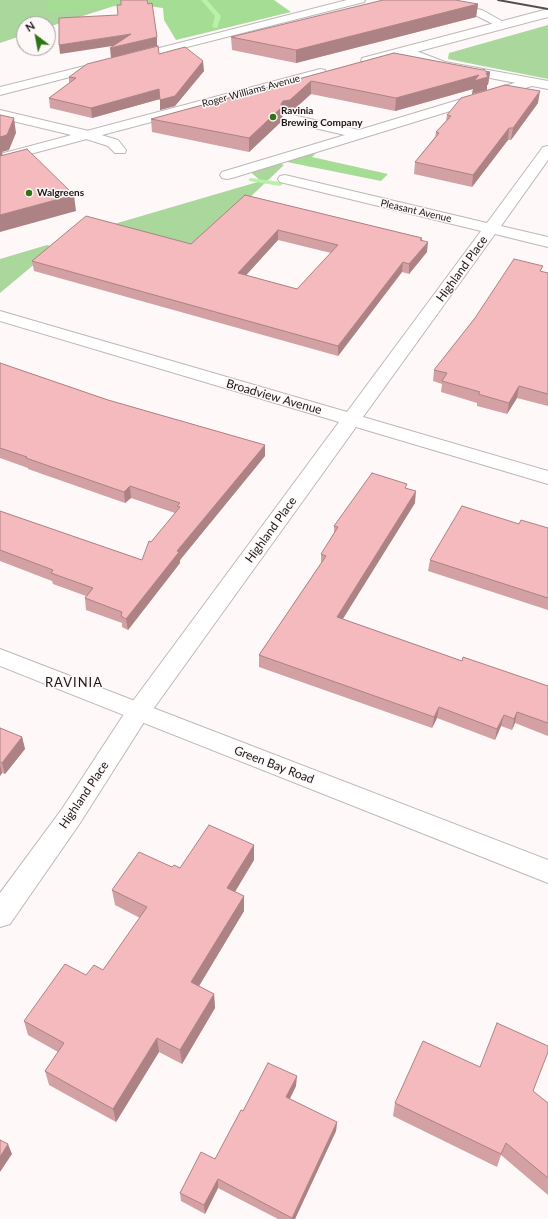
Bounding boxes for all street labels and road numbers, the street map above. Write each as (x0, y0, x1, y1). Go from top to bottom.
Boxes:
street label: Roger Williams Avenue (201, 72, 301, 110)
street label: Pleasant Avenue (379, 197, 453, 225)
street label: Highland Place (433, 233, 491, 305)
street label: Broadview Avenue (225, 376, 323, 418)
street label: Highland Place (242, 494, 300, 566)
street label: Green Bay Road (232, 743, 316, 787)
street label: Highland Place (56, 759, 112, 831)

